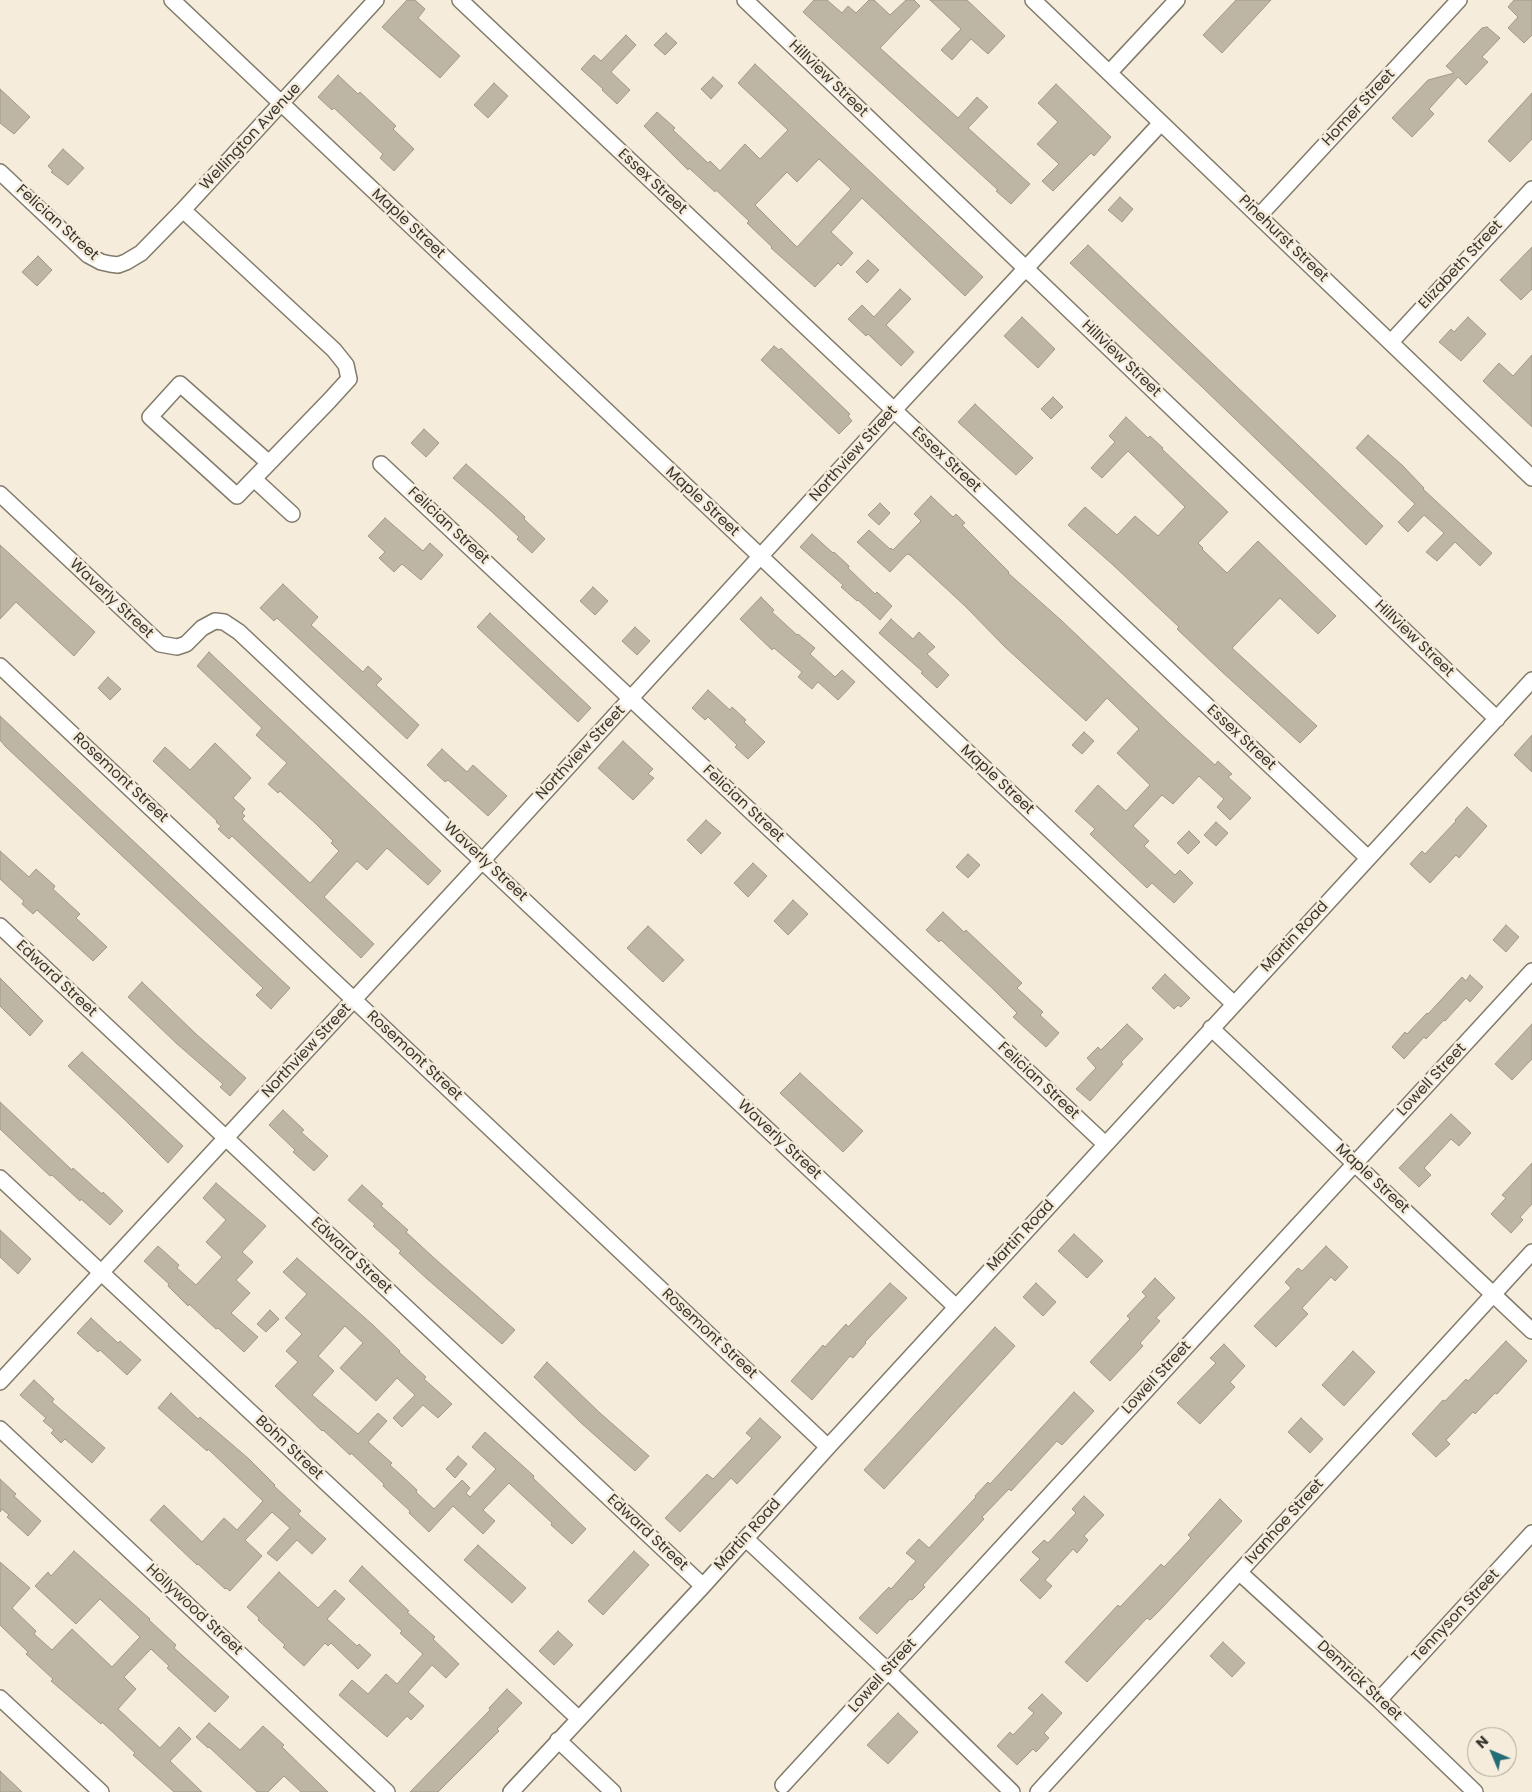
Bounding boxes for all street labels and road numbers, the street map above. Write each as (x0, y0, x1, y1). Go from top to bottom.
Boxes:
street label: Hillview Street (785, 37, 871, 121)
street label: Homer Street (1319, 66, 1399, 150)
street label: Wellington Avenue (197, 80, 305, 194)
street label: Essex Street (614, 145, 690, 219)
street label: Felician Street (12, 181, 102, 265)
street label: Maple Street (367, 185, 449, 263)
street label: Pinehurst Street (1235, 192, 1331, 286)
street label: Elizabeth Street (1415, 217, 1507, 313)
street label: Hillview Street (1078, 317, 1164, 401)
street label: Northview Street (806, 402, 902, 506)
street label: Essex Street (908, 423, 984, 497)
street label: Maple Street (661, 463, 743, 541)
street label: Felician Street (404, 484, 492, 568)
street label: Waverly Street (65, 556, 157, 642)
street label: Hillview Street (1371, 597, 1457, 681)
street label: Essex Street (1203, 701, 1279, 775)
street label: Northview Street (533, 702, 629, 804)
street label: Rosemont Street (69, 729, 171, 827)
street label: Maple Street (956, 741, 1038, 819)
street label: Felician Street (699, 762, 787, 846)
street label: Waverly Street (439, 819, 531, 905)
street label: Martin Road (1258, 898, 1332, 976)
street label: Edward Street (12, 937, 100, 1021)
street label: Northview Street (259, 1000, 355, 1102)
street label: Rosemont Street (363, 1007, 465, 1105)
street label: Felician Street (994, 1039, 1082, 1123)
street label: Lowell Street (1394, 1040, 1470, 1120)
street label: Waverly Street (733, 1097, 825, 1183)
street label: Maple Street (1331, 1140, 1413, 1218)
street label: Martin Road (984, 1197, 1058, 1275)
street label: Edward Street (307, 1214, 395, 1298)
street label: Rosemont Street (658, 1285, 760, 1383)
street label: Lowell Street (1119, 1338, 1195, 1418)
street label: Bohn Street (251, 1412, 327, 1484)
street label: Ivanhoe Street (1242, 1476, 1328, 1568)
street label: Edward Street (603, 1491, 691, 1575)
street label: Martin Road (711, 1495, 785, 1575)
street label: Hollywood Street (142, 1561, 246, 1659)
street label: Tennyson Street (1408, 1566, 1504, 1666)
street label: Lowell Street (845, 1635, 921, 1717)
street label: Demrick Street (1313, 1637, 1405, 1725)

